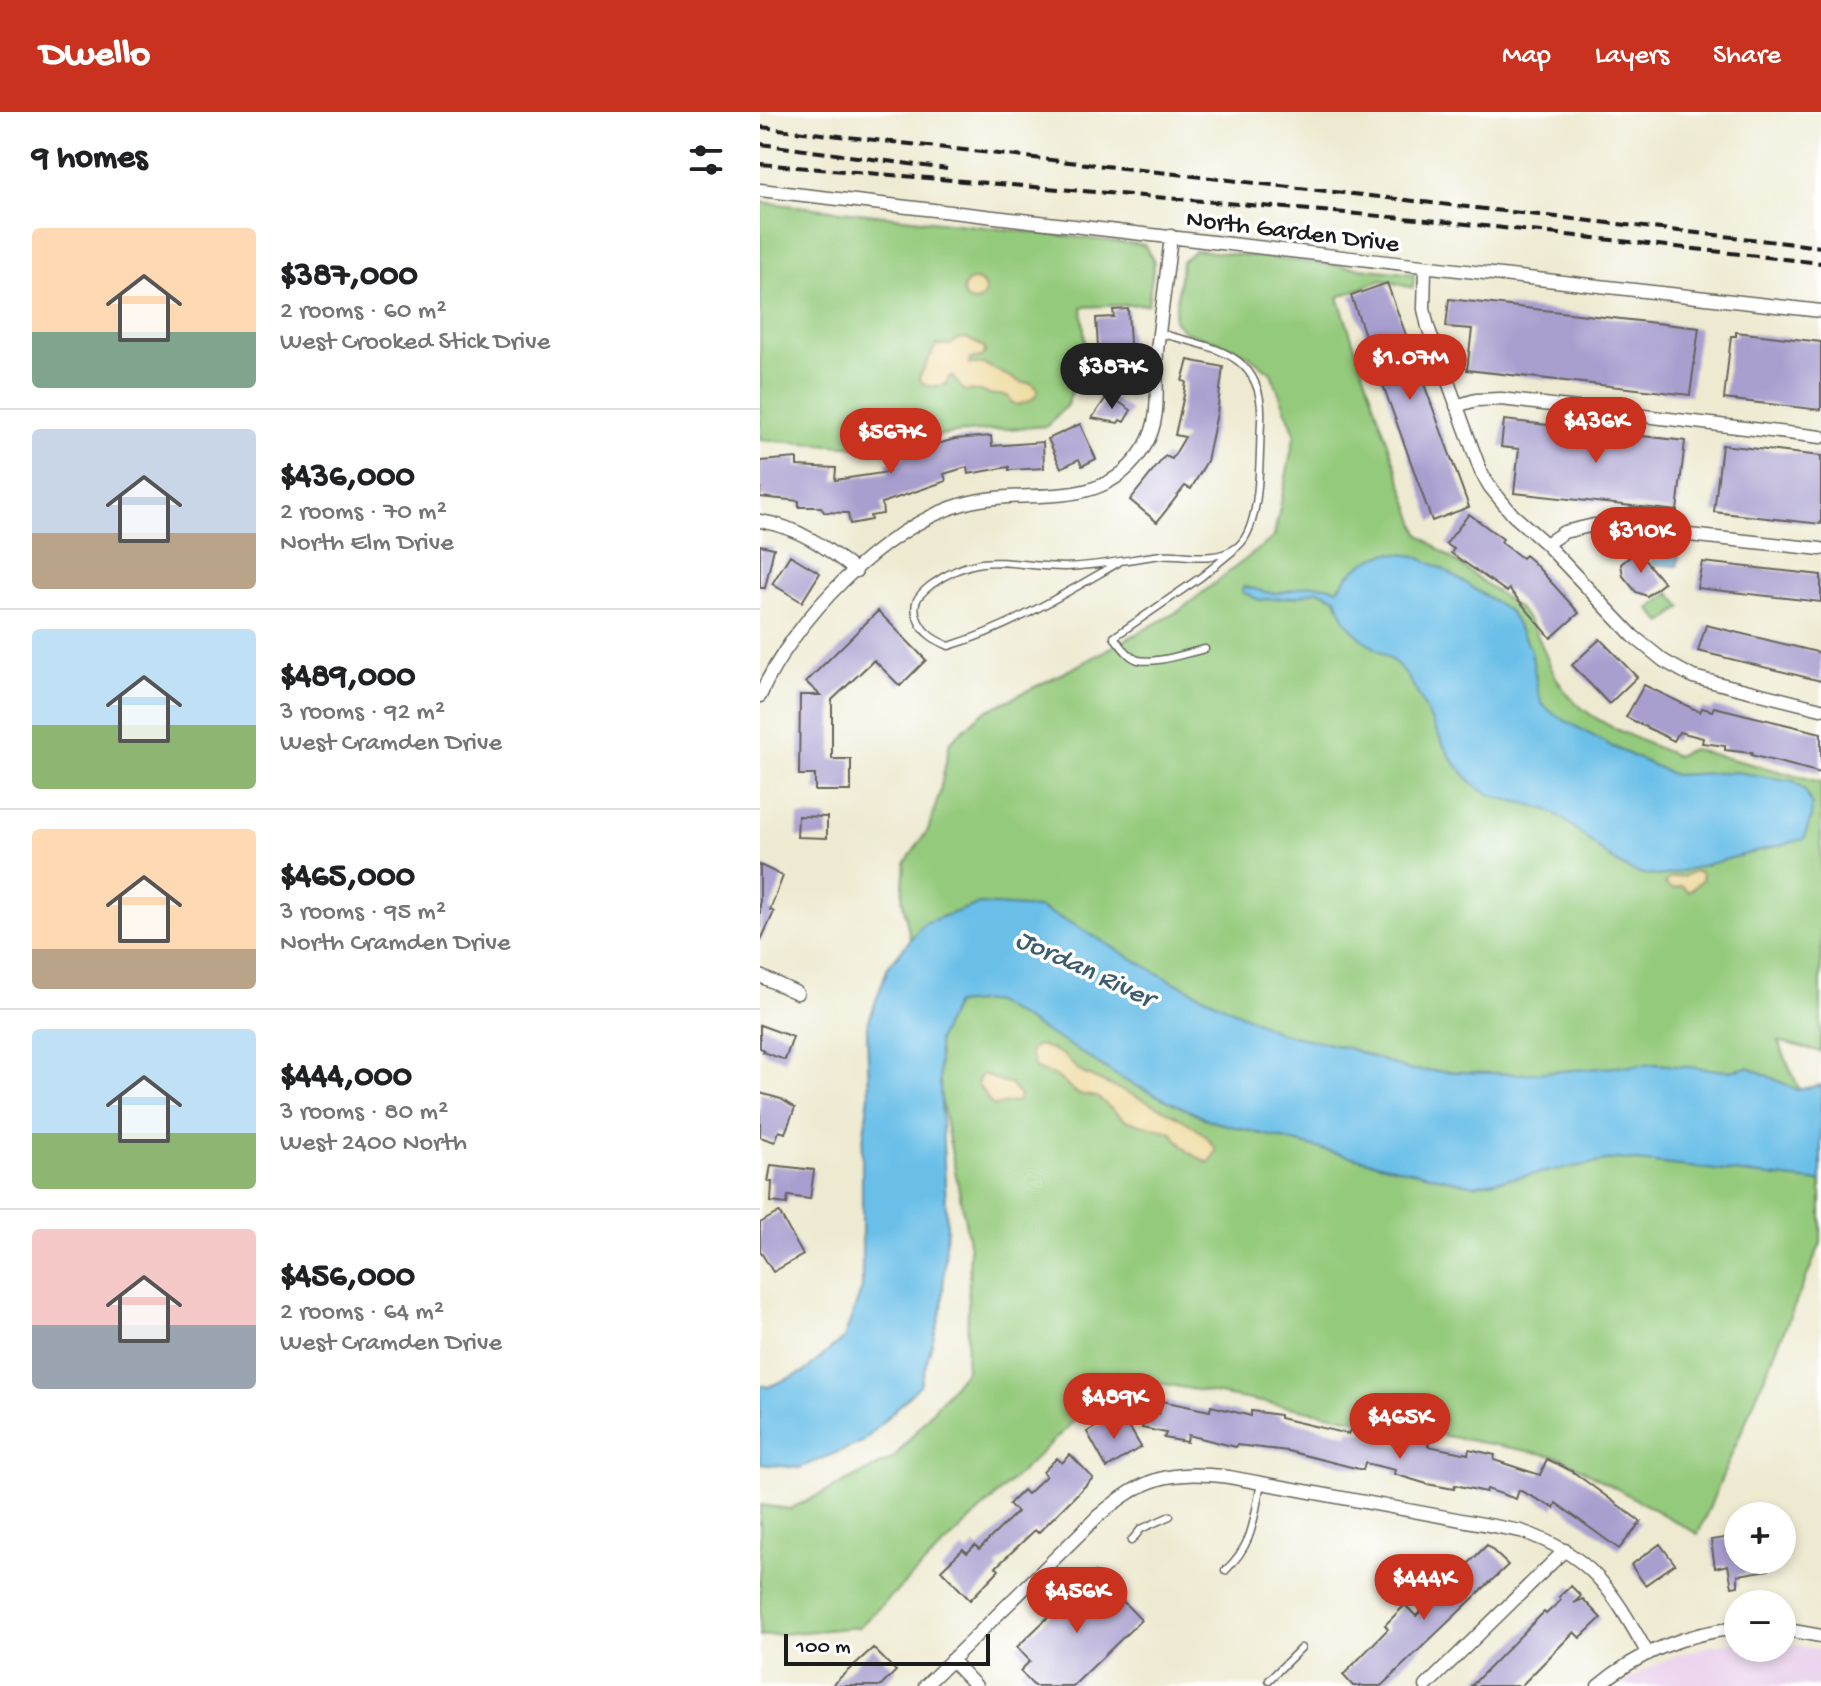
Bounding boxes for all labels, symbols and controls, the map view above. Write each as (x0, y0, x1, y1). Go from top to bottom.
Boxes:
text: Dwello (40, 34, 150, 78)
text: Map (1502, 40, 1551, 73)
text: Layers (1595, 40, 1669, 73)
text: Share (1713, 40, 1781, 73)
icon: filters (684, 138, 728, 182)
text: 9 homes (32, 140, 147, 180)
street label: North Garden Drive (1184, 205, 1401, 262)
text: $387,000 (280, 257, 418, 297)
icon: home (96, 260, 192, 356)
text: 2 rooms · 60 m² (280, 297, 446, 328)
text: West Crooked Stick Drive (280, 328, 550, 359)
pin: $1.07M (1345, 334, 1475, 402)
pin: $387K (1056, 343, 1168, 411)
text: $1.07M (1372, 344, 1448, 375)
text: $387K (1078, 353, 1146, 384)
pin: $436K (1540, 397, 1652, 465)
text: $436K (1564, 407, 1628, 438)
pin: $567K (835, 408, 947, 476)
text: $567K (858, 418, 924, 449)
text: $436,000 (280, 458, 415, 498)
icon: home (96, 461, 192, 557)
text: 2 rooms · 70 m² (280, 498, 447, 529)
pin: $310K (1585, 507, 1697, 575)
text: $310K (1609, 517, 1673, 548)
text: North Elm Drive (280, 529, 454, 560)
text: $489,000 (280, 658, 416, 698)
icon: home (96, 661, 192, 757)
text: 3 rooms · 92 m² (280, 698, 445, 729)
text: West Cramden Drive (280, 729, 502, 760)
text: $465,000 (280, 858, 415, 898)
icon: home (96, 861, 192, 957)
text: 3 rooms · 95 m² (280, 898, 446, 929)
water label: Jordan River (1010, 924, 1163, 1019)
text: North Cramden Drive (280, 929, 510, 960)
text: $444,000 (280, 1058, 412, 1098)
icon: home (96, 1061, 192, 1157)
text: 3 rooms · 80 m² (280, 1098, 448, 1129)
text: West 2400 North (280, 1129, 467, 1160)
text: $456,000 (280, 1258, 415, 1298)
icon: home (96, 1261, 192, 1357)
text: 2 rooms · 64 m² (280, 1298, 444, 1329)
text: West Cramden Drive (280, 1329, 502, 1360)
pin: $489K (1058, 1373, 1170, 1441)
text: $489K (1081, 1383, 1147, 1414)
pin: $465K (1344, 1393, 1456, 1461)
text: $465K (1367, 1403, 1433, 1434)
map controls (1724, 1502, 1796, 1662)
button: + (1724, 1502, 1796, 1574)
pin: $444K (1368, 1554, 1480, 1622)
text: $444K (1393, 1564, 1455, 1595)
pin: $456K (1021, 1567, 1133, 1635)
text: $456K (1044, 1577, 1110, 1608)
button: − (1724, 1590, 1796, 1662)
scale bar (784, 1630, 990, 1666)
text: 100 m (796, 1635, 851, 1661)

